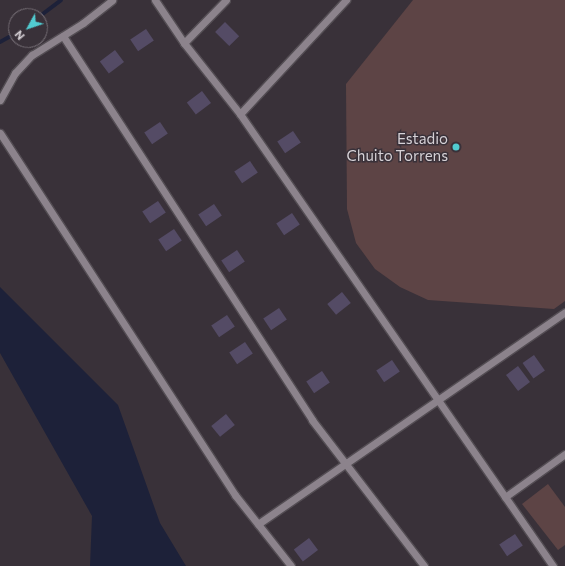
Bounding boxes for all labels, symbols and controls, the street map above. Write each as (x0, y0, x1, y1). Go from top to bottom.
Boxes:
north arrow (8, 8, 48, 48)
text: N (12, 28, 27, 43)
place label: Estadio Chuito Torrens (347, 129, 448, 164)
marker: Estadio Chuito Torrens (451, 142, 461, 152)

